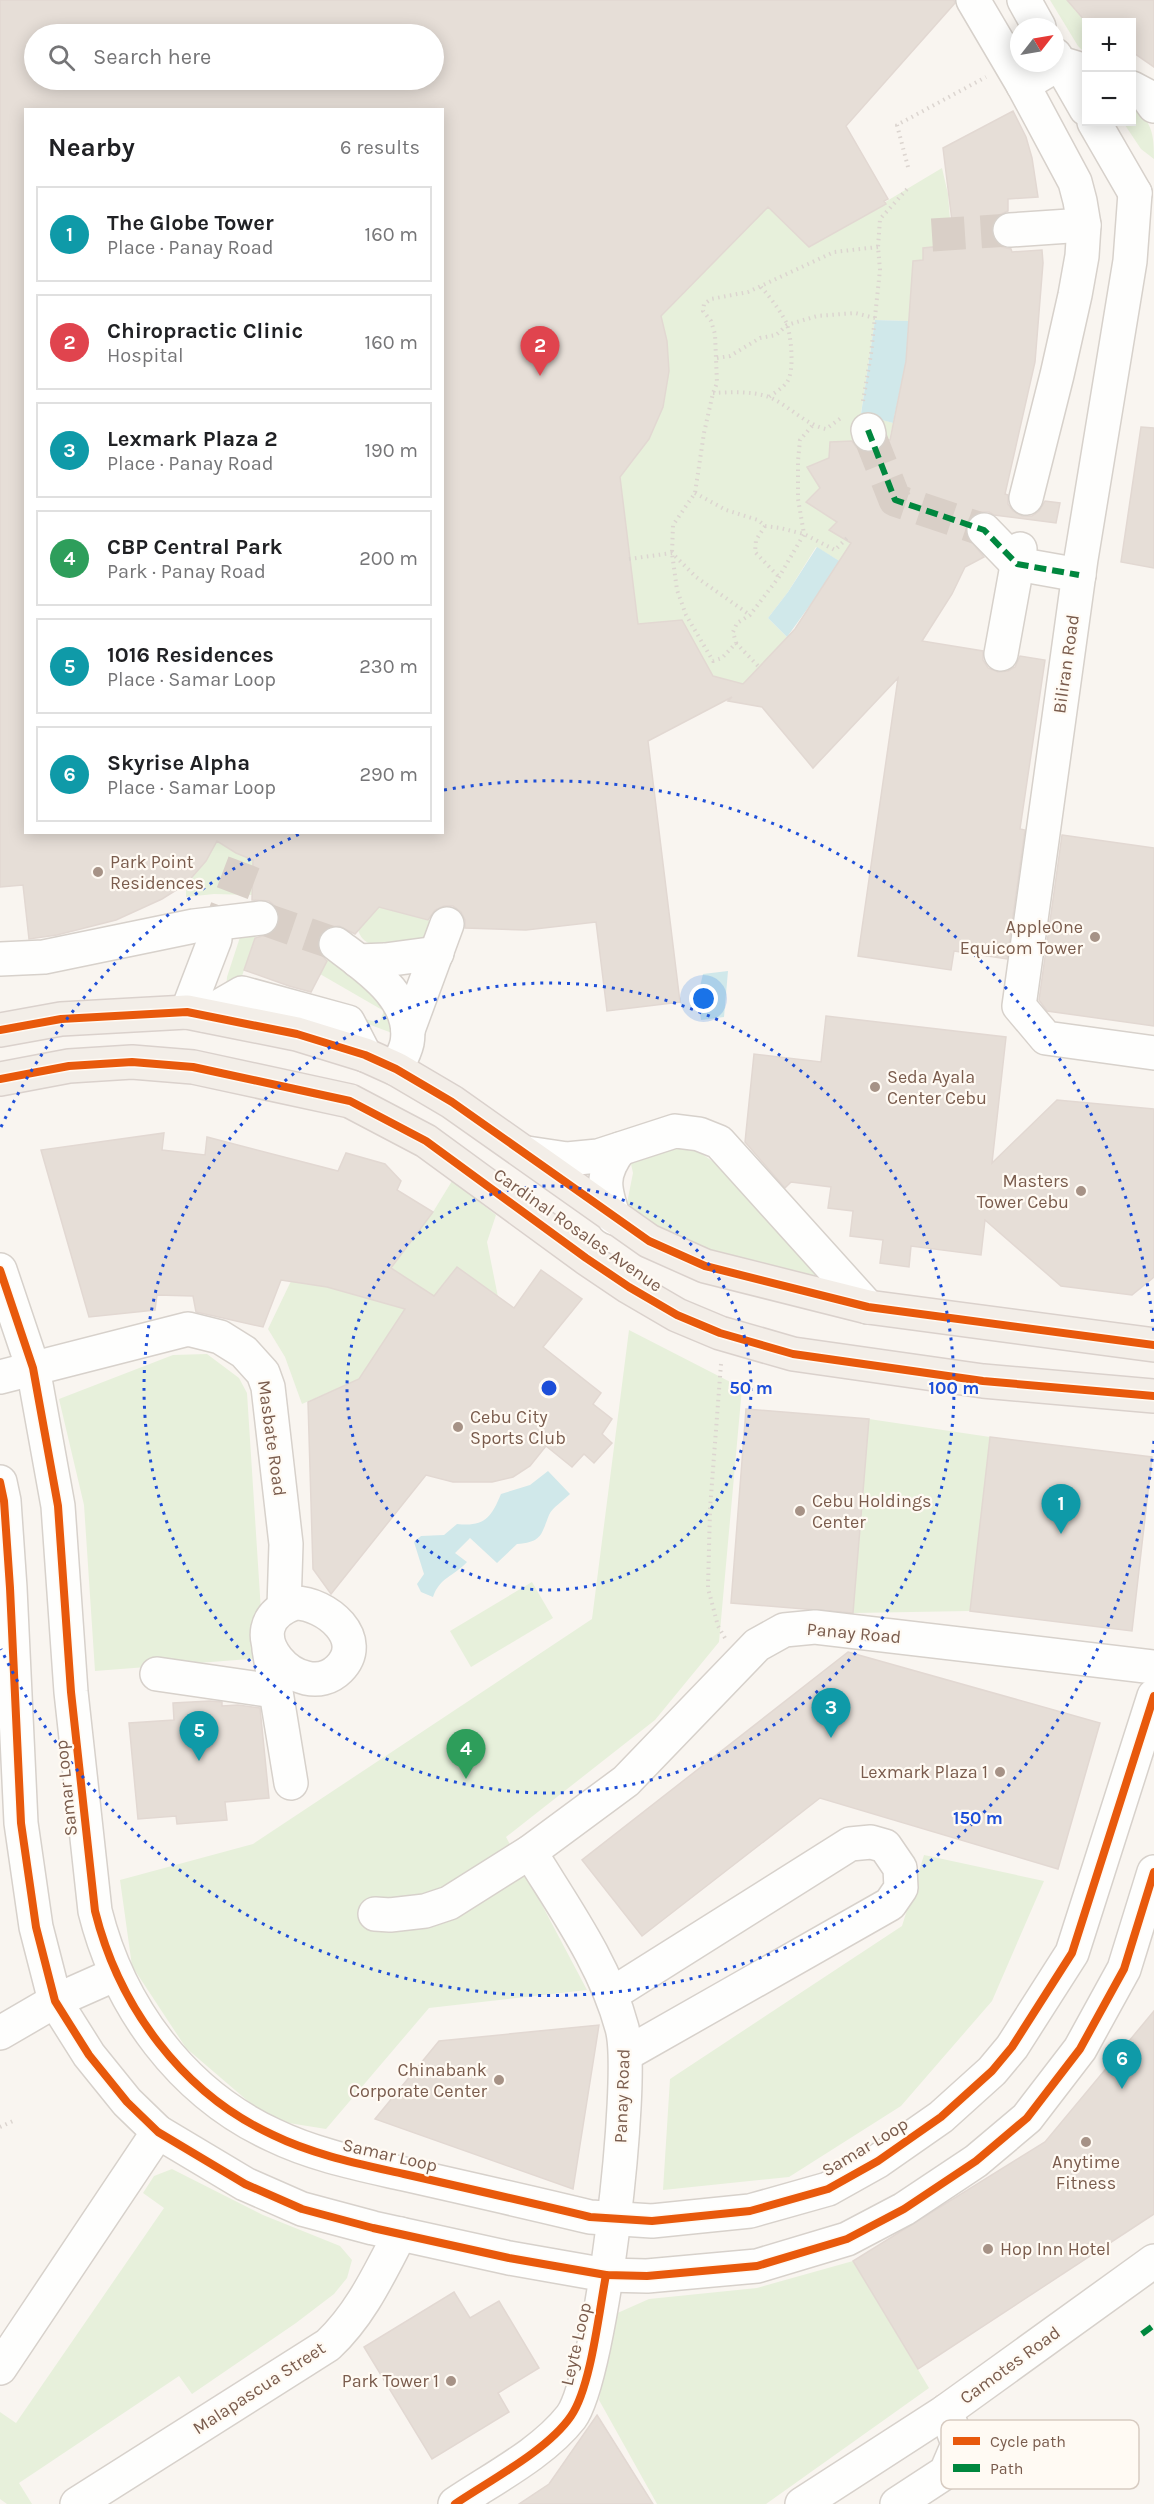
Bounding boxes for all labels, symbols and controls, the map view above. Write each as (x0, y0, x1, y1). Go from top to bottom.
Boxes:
north arrow (1010, 18, 1064, 72)
map controls (1082, 18, 1136, 126)
button: + (1082, 18, 1136, 72)
search box (24, 24, 444, 90)
icon: search (45, 41, 78, 74)
text: Search here (93, 44, 211, 70)
button: − (1082, 72, 1136, 126)
text: Nearby (48, 132, 135, 163)
text: 6 results (340, 136, 420, 159)
text: The Globe Tower (107, 210, 274, 236)
text: 1 (66, 223, 73, 246)
text: 160 m (365, 223, 418, 246)
text: Place · Panay Road (107, 236, 274, 259)
text: Chiropractic Clinic (107, 318, 303, 344)
pin: 2 (520, 326, 560, 376)
text: 2 (63, 331, 76, 354)
text: 160 m (365, 331, 418, 354)
text: Hospital (107, 344, 184, 367)
text: Lexmark Plaza 2 (107, 426, 278, 452)
text: 3 (63, 439, 76, 462)
text: 190 m (364, 439, 418, 462)
text: Place · Panay Road (107, 452, 274, 475)
text: CBP Central Park (107, 534, 283, 560)
text: 4 (64, 547, 75, 570)
text: 200 m (359, 547, 418, 570)
text: Park · Panay Road (107, 560, 266, 583)
street label: Biliran Road (1048, 613, 1084, 715)
text: 1016 Residences (107, 642, 274, 668)
text: 5 (64, 655, 75, 678)
text: 230 m (359, 655, 418, 678)
text: Place · Samar Loop (107, 668, 276, 691)
text: Skyrise Alpha (107, 750, 250, 776)
text: 6 (63, 763, 76, 786)
text: 290 m (359, 763, 418, 786)
text: Place · Samar Loop (107, 776, 276, 799)
place label: Park Point Residences (110, 851, 204, 894)
marker: Park Point Residences (91, 865, 105, 879)
place label: AppleOne Equicom Tower (960, 916, 1083, 959)
marker: AppleOne Equicom Tower (1088, 930, 1102, 944)
your location (689, 984, 718, 1013)
place label: Seda Ayala Center Cebu (887, 1066, 987, 1109)
marker: Seda Ayala Center Cebu (868, 1080, 882, 1094)
street label: Cardinal Rosales Avenue (489, 1163, 667, 1297)
place label: Masters Tower Cebu (977, 1170, 1069, 1213)
marker: Masters Tower Cebu (1074, 1184, 1088, 1198)
text: 50 m (729, 1377, 773, 1399)
text: 100 m (929, 1377, 979, 1399)
centre of rings (539, 1378, 559, 1398)
street label: Masbate Road (253, 1379, 291, 1497)
place label: Cebu City Sports Club (470, 1406, 566, 1449)
marker: Cebu City Sports Club (451, 1420, 465, 1434)
pin: 1 (1042, 1484, 1080, 1534)
place label: Cebu Holdings Center (812, 1490, 932, 1533)
marker: Cebu Holdings Center (793, 1504, 807, 1518)
street label: Panay Road (806, 1618, 902, 1648)
pin: 3 (812, 1688, 850, 1738)
pin: 5 (180, 1712, 218, 1761)
pin: 4 (446, 1730, 486, 1779)
street label: Samar Loop (50, 1739, 82, 1837)
place label: Lexmark Plaza 1 (860, 1761, 988, 1783)
marker: Lexmark Plaza 1 (993, 1765, 1007, 1779)
text: 150 m (953, 1807, 1003, 1829)
pin: 6 (1102, 2040, 1142, 2089)
street label: Panay Road (609, 2048, 635, 2144)
place label: Chinabank Corporate Center (349, 2059, 487, 2102)
marker: Chinabank Corporate Center (492, 2073, 506, 2087)
street label: Samar Loop (818, 2113, 912, 2181)
street label: Samar Loop (340, 2133, 440, 2177)
marker: Anytime Fitness (1079, 2135, 1093, 2149)
place label: Anytime Fitness (1052, 2151, 1120, 2194)
place label: Hop Inn Hotel (1000, 2238, 1111, 2260)
marker: Hop Inn Hotel (981, 2242, 995, 2256)
street label: Leyte Loop (556, 2300, 596, 2388)
street label: Camotes Road (955, 2321, 1065, 2409)
street label: Malapascua Street (189, 2337, 330, 2439)
place label: Park Tower 1 (342, 2370, 439, 2392)
marker: Park Tower 1 (444, 2374, 458, 2388)
legend (941, 2420, 1139, 2489)
text: Cycle path (990, 2432, 1066, 2451)
text: Path (990, 2459, 1023, 2478)

